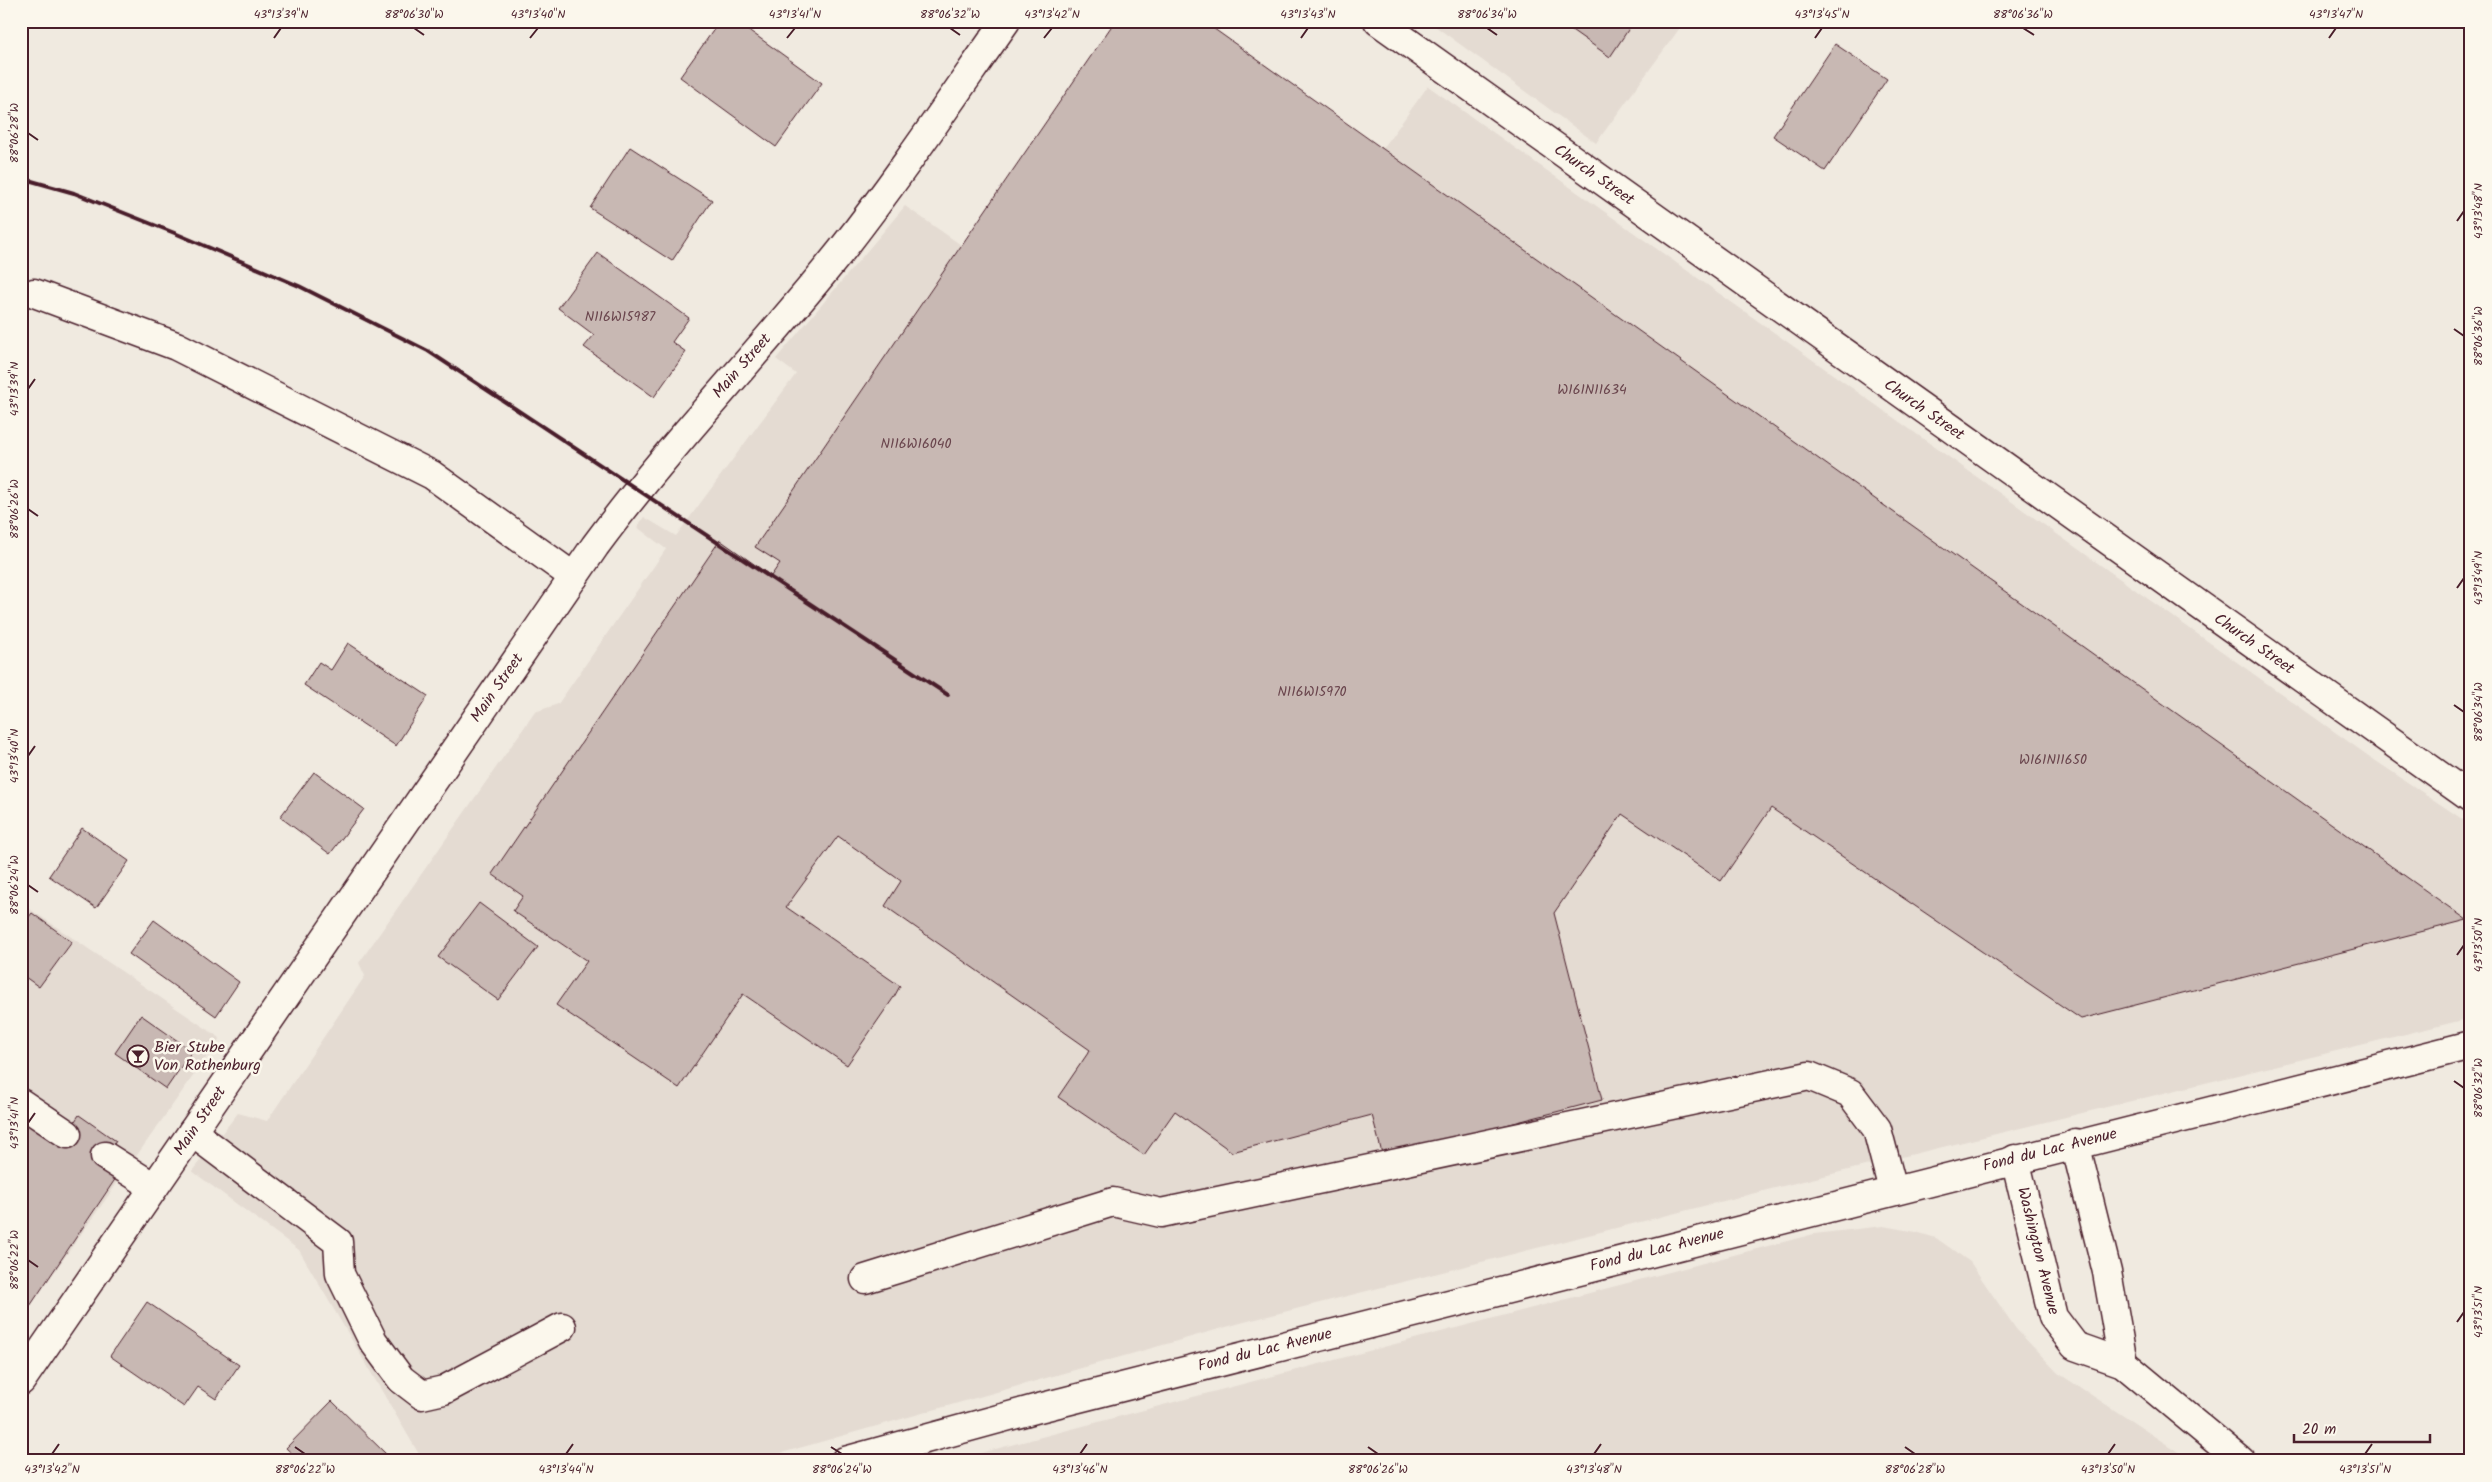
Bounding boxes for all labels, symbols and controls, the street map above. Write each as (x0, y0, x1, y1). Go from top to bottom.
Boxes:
text: 43°13'39"N (254, 5, 308, 24)
text: 88°06'30"W (384, 5, 444, 24)
text: 43°13'40"N (511, 5, 565, 24)
text: 43°13'41"N (769, 5, 821, 24)
text: 88°06'32"W (920, 5, 980, 24)
text: 43°13'42"N (1024, 5, 1080, 24)
text: 43°13'43"N (1280, 5, 1336, 24)
text: 88°06'34"W (1457, 5, 1517, 24)
text: 43°13'45"N (1794, 5, 1850, 24)
text: 88°06'36"W (1993, 5, 2053, 24)
text: 43°13'47"N (2309, 5, 2363, 24)
text: 88°06'28"W (5, 103, 24, 163)
street label: Church Street (1548, 138, 1640, 213)
text: 43°13'48"N (2469, 183, 2488, 239)
house number: N116W15987 (585, 306, 656, 328)
text: 88°06'36"W (2469, 306, 2488, 366)
street label: Main Street (706, 327, 778, 404)
text: 43°13'39"N (5, 362, 24, 416)
street label: Church Street (1878, 373, 1970, 448)
house number: W161N11634 (1557, 379, 1627, 401)
house number: N116W16040 (881, 433, 951, 455)
text: 88°06'26"W (5, 479, 24, 539)
text: 43°13'49"N (2469, 551, 2488, 605)
street label: Church Street (2208, 607, 2300, 682)
street label: Main Street (464, 648, 530, 728)
house number: N116W15970 (1277, 681, 1347, 703)
text: 88°06'34"W (2469, 682, 2488, 742)
text: 43°13'40"N (5, 729, 24, 783)
house number: W161N11650 (2019, 749, 2087, 771)
text: 88°06'24"W (5, 855, 24, 915)
text: 43°13'50"N (2469, 918, 2488, 972)
place label: Bier Stube Von Rothenburg (154, 1035, 261, 1078)
bar icon: Bier Stube Von Rothenburg (126, 1044, 150, 1068)
text: 88°06'32"W (2469, 1058, 2488, 1118)
street label: Main Street (167, 1080, 233, 1161)
text: 43°13'41"N (5, 1097, 24, 1149)
street label: Fond du Lac Avenue (1980, 1121, 2120, 1179)
street label: Washington Avenue (2010, 1184, 2066, 1318)
street label: Fond du Lac Avenue (1587, 1221, 1727, 1279)
text: 88°06'22"W (5, 1230, 24, 1290)
text: 43°13'51"N (2469, 1286, 2488, 1338)
street label: Fond du Lac Avenue (1195, 1321, 1335, 1379)
scale bar (2294, 1412, 2431, 1444)
text: 20 m (2302, 1418, 2336, 1442)
text: 43°13'42"N (24, 1460, 80, 1479)
text: 88°06'22"W (275, 1460, 335, 1479)
text: 43°13'44"N (538, 1460, 594, 1479)
text: 88°06'24"W (812, 1460, 872, 1479)
text: 43°13'46"N (1052, 1460, 1108, 1479)
text: 88°06'26"W (1348, 1460, 1408, 1479)
text: 43°13'48"N (1566, 1460, 1622, 1479)
text: 88°06'28"W (1885, 1460, 1945, 1479)
text: 43°13'50"N (2081, 1460, 2135, 1479)
text: 43°13'51"N (2339, 1460, 2391, 1479)

